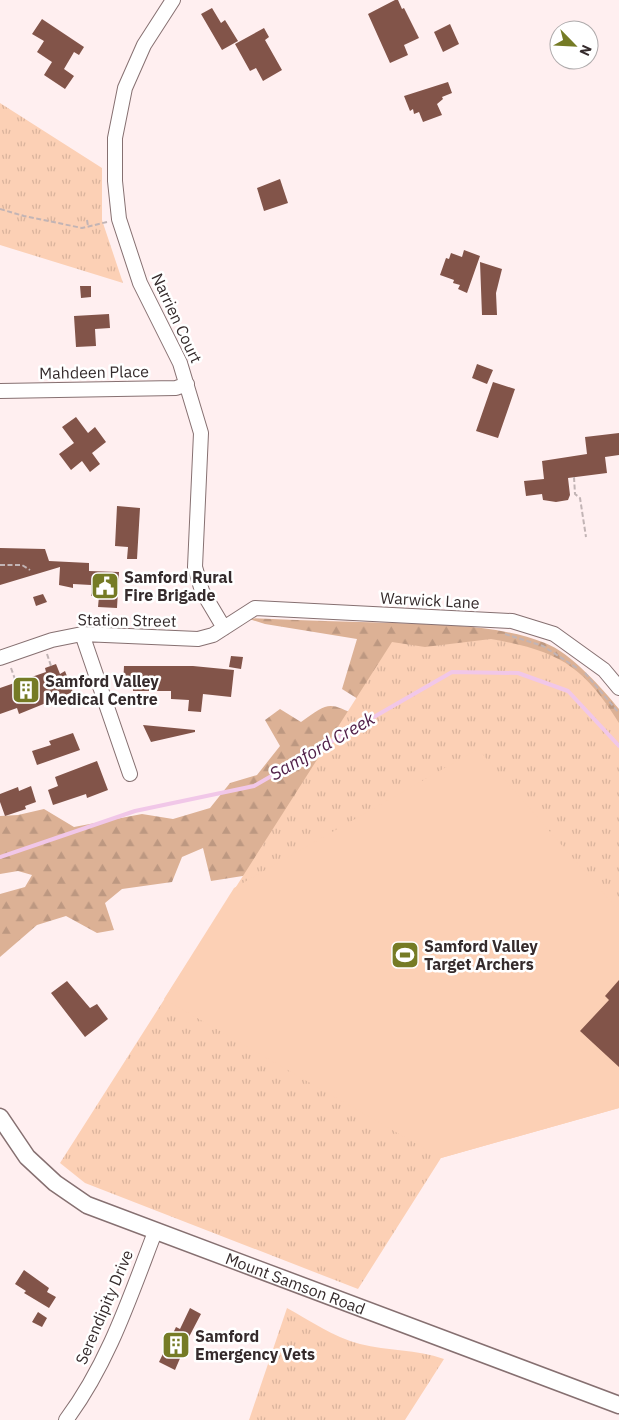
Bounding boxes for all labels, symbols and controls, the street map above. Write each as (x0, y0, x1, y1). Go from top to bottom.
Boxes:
north arrow (549, 20, 599, 70)
text: N (576, 42, 596, 59)
street label: Narrien Court (147, 270, 207, 366)
street label: Mahdeen Place (39, 361, 149, 383)
place label: Samford Rural Fire Brigade (124, 567, 233, 605)
public building icon: Samford Rural Fire Brigade (90, 571, 120, 601)
street label: Warwick Lane (380, 587, 480, 613)
street label: Station Street (77, 609, 177, 631)
place label: Samford Valley Medical Centre (45, 671, 159, 709)
building icon: Samford Valley Medical Centre (11, 675, 41, 705)
water label: Samford Creek (265, 706, 379, 785)
place label: Samford Valley Target Archers (424, 936, 538, 974)
sports icon: Samford Valley Target Archers (390, 940, 420, 970)
street label: Serendipity Drive (71, 1246, 137, 1367)
street label: Mount Samson Road (223, 1248, 368, 1319)
place label: Samford Emergency Vets (195, 1326, 315, 1364)
building icon: Samford Emergency Vets (161, 1330, 191, 1360)

